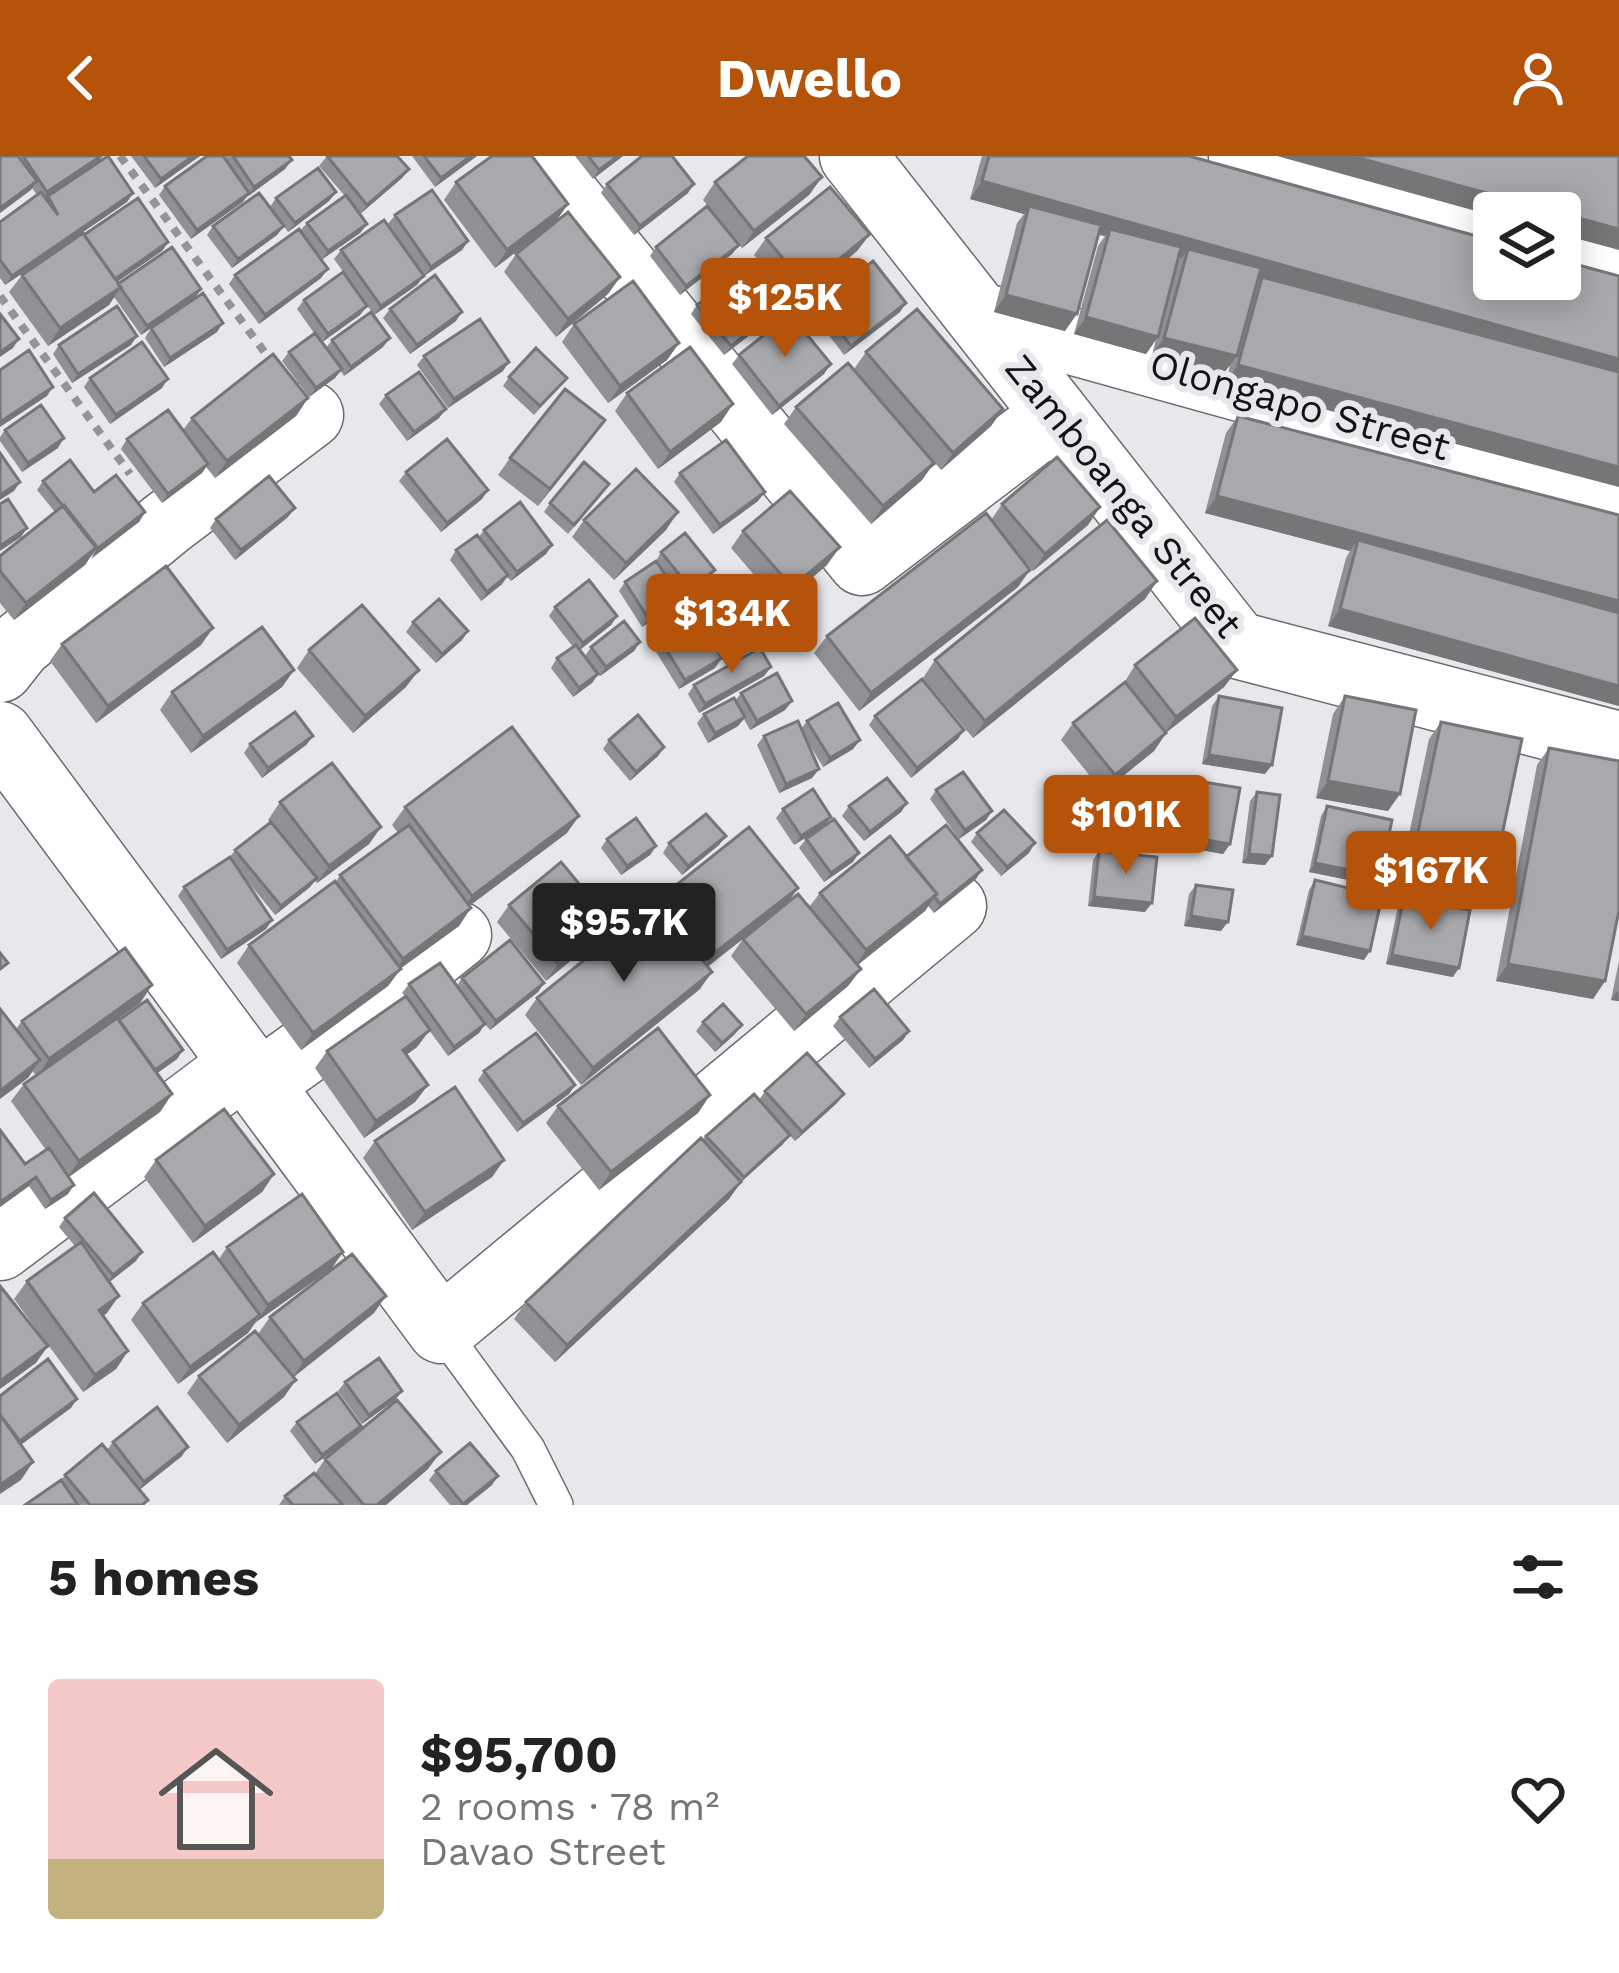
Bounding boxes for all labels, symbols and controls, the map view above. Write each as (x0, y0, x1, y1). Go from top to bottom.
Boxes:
icon: back (48, 45, 114, 111)
icon: person (1505, 45, 1571, 111)
text: Dwello (717, 47, 902, 110)
map controls (1473, 192, 1581, 300)
button: layers (1473, 192, 1581, 300)
pin: $125K (701, 258, 869, 360)
text: $125K (728, 274, 842, 319)
street label: Olongapo Street (1145, 341, 1455, 469)
street label: Zamboanga Street (996, 346, 1252, 646)
pin: $134K (648, 574, 816, 676)
text: $134K (673, 590, 791, 635)
pin: $101K (1042, 775, 1210, 877)
text: $101K (1071, 791, 1181, 836)
pin: $167K (1347, 831, 1515, 933)
text: $167K (1373, 847, 1489, 892)
pin: $95.7K (526, 883, 722, 985)
text: $95.7K (559, 899, 689, 944)
icon: filters (1505, 1544, 1571, 1610)
text: 5 homes (48, 1548, 259, 1607)
text: $95,700 (420, 1725, 618, 1784)
icon: home (144, 1727, 288, 1871)
icon: heart (1505, 1766, 1571, 1832)
text: 2 rooms · 78 m² (420, 1784, 720, 1829)
text: Davao Street (420, 1829, 665, 1874)

